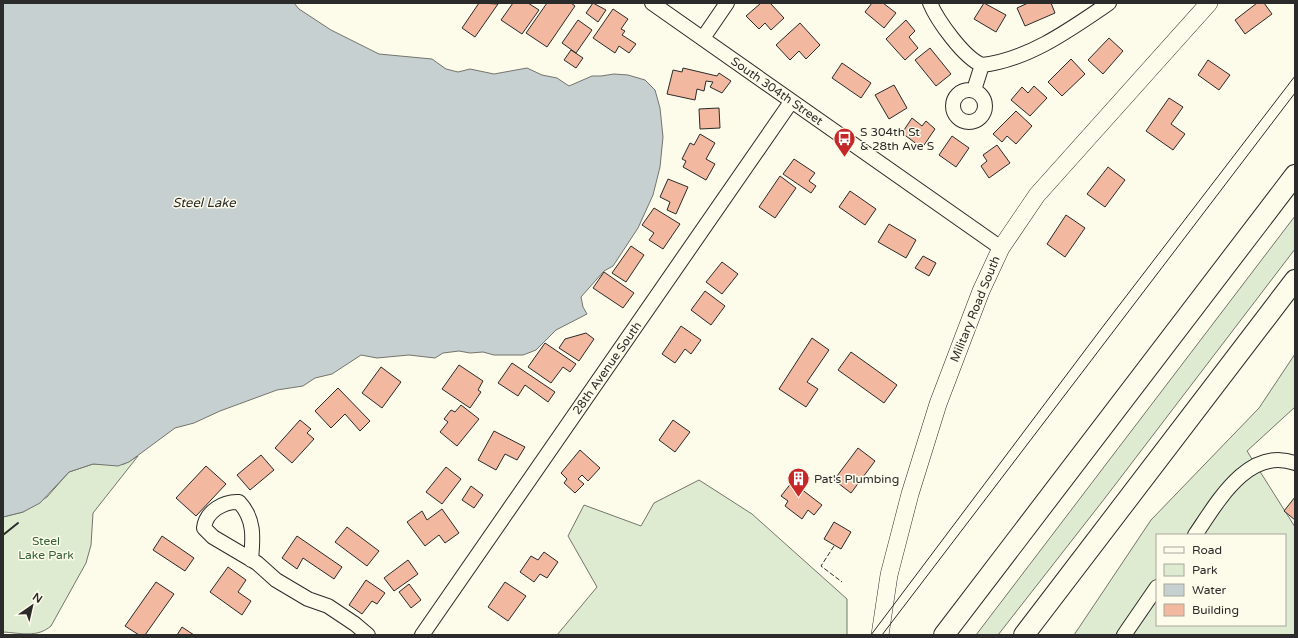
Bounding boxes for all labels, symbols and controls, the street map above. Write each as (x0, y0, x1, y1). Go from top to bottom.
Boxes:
street label: South 304th Street (728, 54, 826, 128)
place label: S 304th St & 28th Ave S (860, 125, 934, 153)
bus stop icon: S 304th St & 28th Ave S (832, 126, 858, 159)
water label: Steel Lake (172, 195, 236, 211)
street label: Military Road South (947, 254, 1003, 364)
street label: 28th Avenue South (570, 319, 644, 417)
building icon: Pat's Plumbing (786, 466, 812, 499)
place label: Pat's Plumbing (814, 472, 899, 486)
park label: Steel Lake Park (18, 534, 74, 562)
legend (1156, 534, 1286, 626)
text: Road (1192, 543, 1222, 557)
text: Park (1192, 563, 1218, 577)
text: Water (1192, 583, 1227, 597)
north arrow (12, 586, 52, 626)
text: N (30, 590, 45, 606)
text: Building (1192, 603, 1239, 617)

